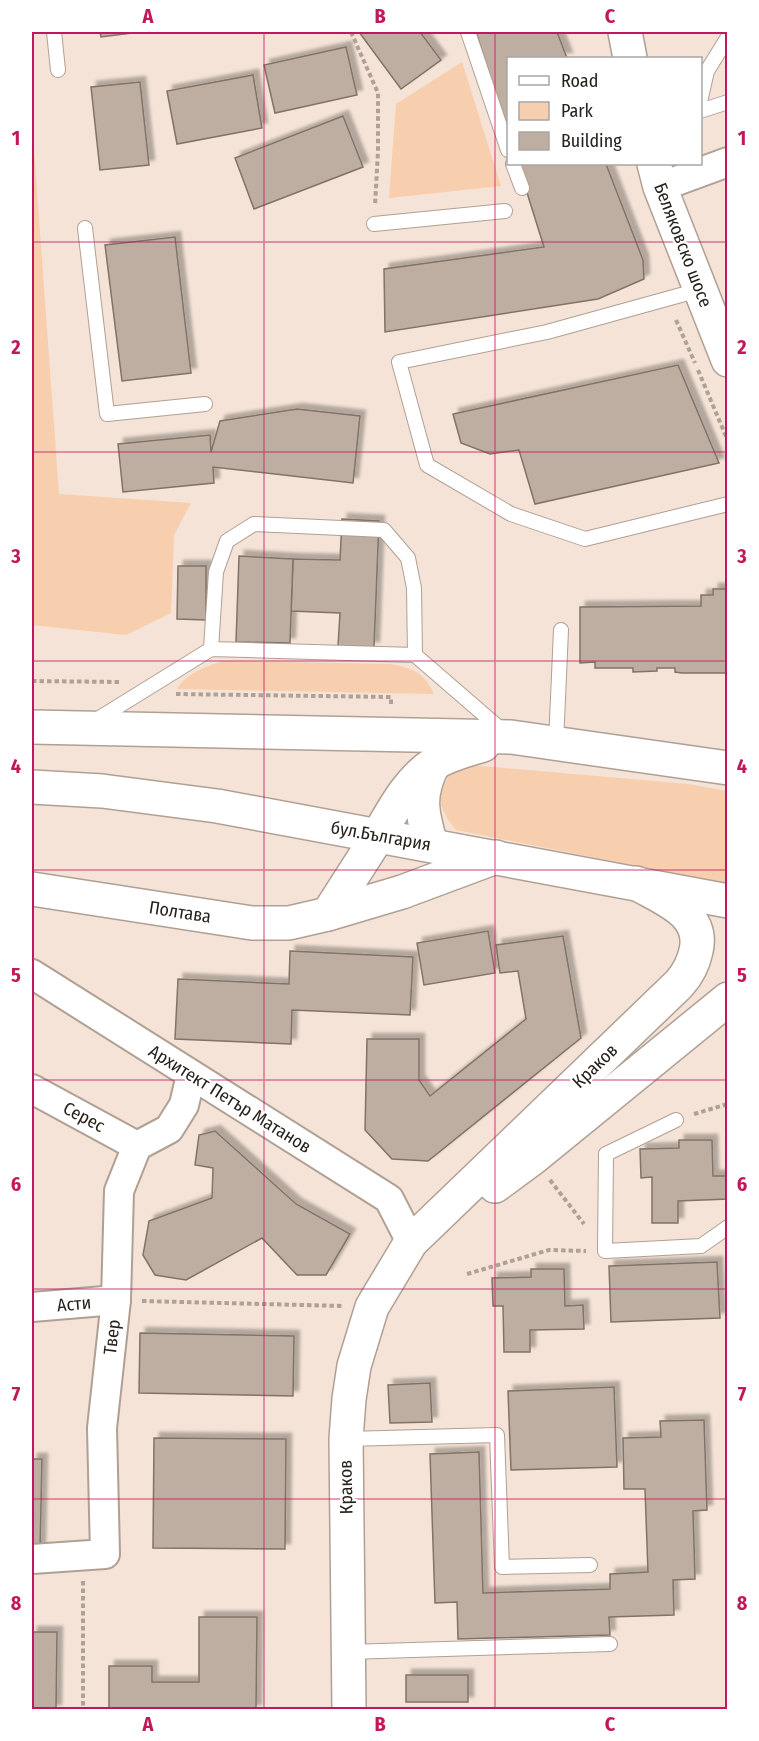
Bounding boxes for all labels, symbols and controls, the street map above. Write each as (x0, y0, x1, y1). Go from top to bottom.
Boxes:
text: A (142, 4, 155, 28)
text: B (374, 4, 386, 28)
text: C (605, 4, 616, 28)
legend (507, 57, 702, 165)
text: Road (561, 70, 598, 92)
text: Park (561, 100, 594, 122)
text: 1 (12, 126, 20, 150)
text: 1 (738, 126, 746, 150)
text: Building (561, 130, 622, 152)
street label: Беляковско шосе (649, 180, 717, 310)
text: 2 (10, 335, 21, 359)
text: 2 (736, 335, 747, 359)
text: 3 (10, 544, 21, 568)
text: 3 (736, 544, 747, 568)
text: 4 (11, 754, 21, 778)
text: 4 (737, 754, 747, 778)
street label: бул.България (329, 816, 433, 856)
street label: Полтава (147, 896, 213, 928)
text: 5 (11, 963, 21, 987)
text: 5 (737, 963, 747, 987)
street label: Краков (568, 1039, 622, 1093)
street label: Архитект Петър Матанов (145, 1040, 315, 1158)
street label: Серес (59, 1097, 109, 1137)
text: 6 (11, 1172, 21, 1196)
text: 6 (737, 1172, 747, 1196)
street label: Асти (56, 1292, 92, 1316)
street label: Твер (99, 1318, 125, 1356)
text: 7 (12, 1382, 21, 1406)
text: 7 (738, 1382, 747, 1406)
street label: Краков (335, 1459, 357, 1515)
text: 8 (11, 1591, 22, 1615)
text: 8 (737, 1591, 748, 1615)
text: A (142, 1712, 155, 1736)
text: B (374, 1712, 386, 1736)
text: C (605, 1712, 616, 1736)

